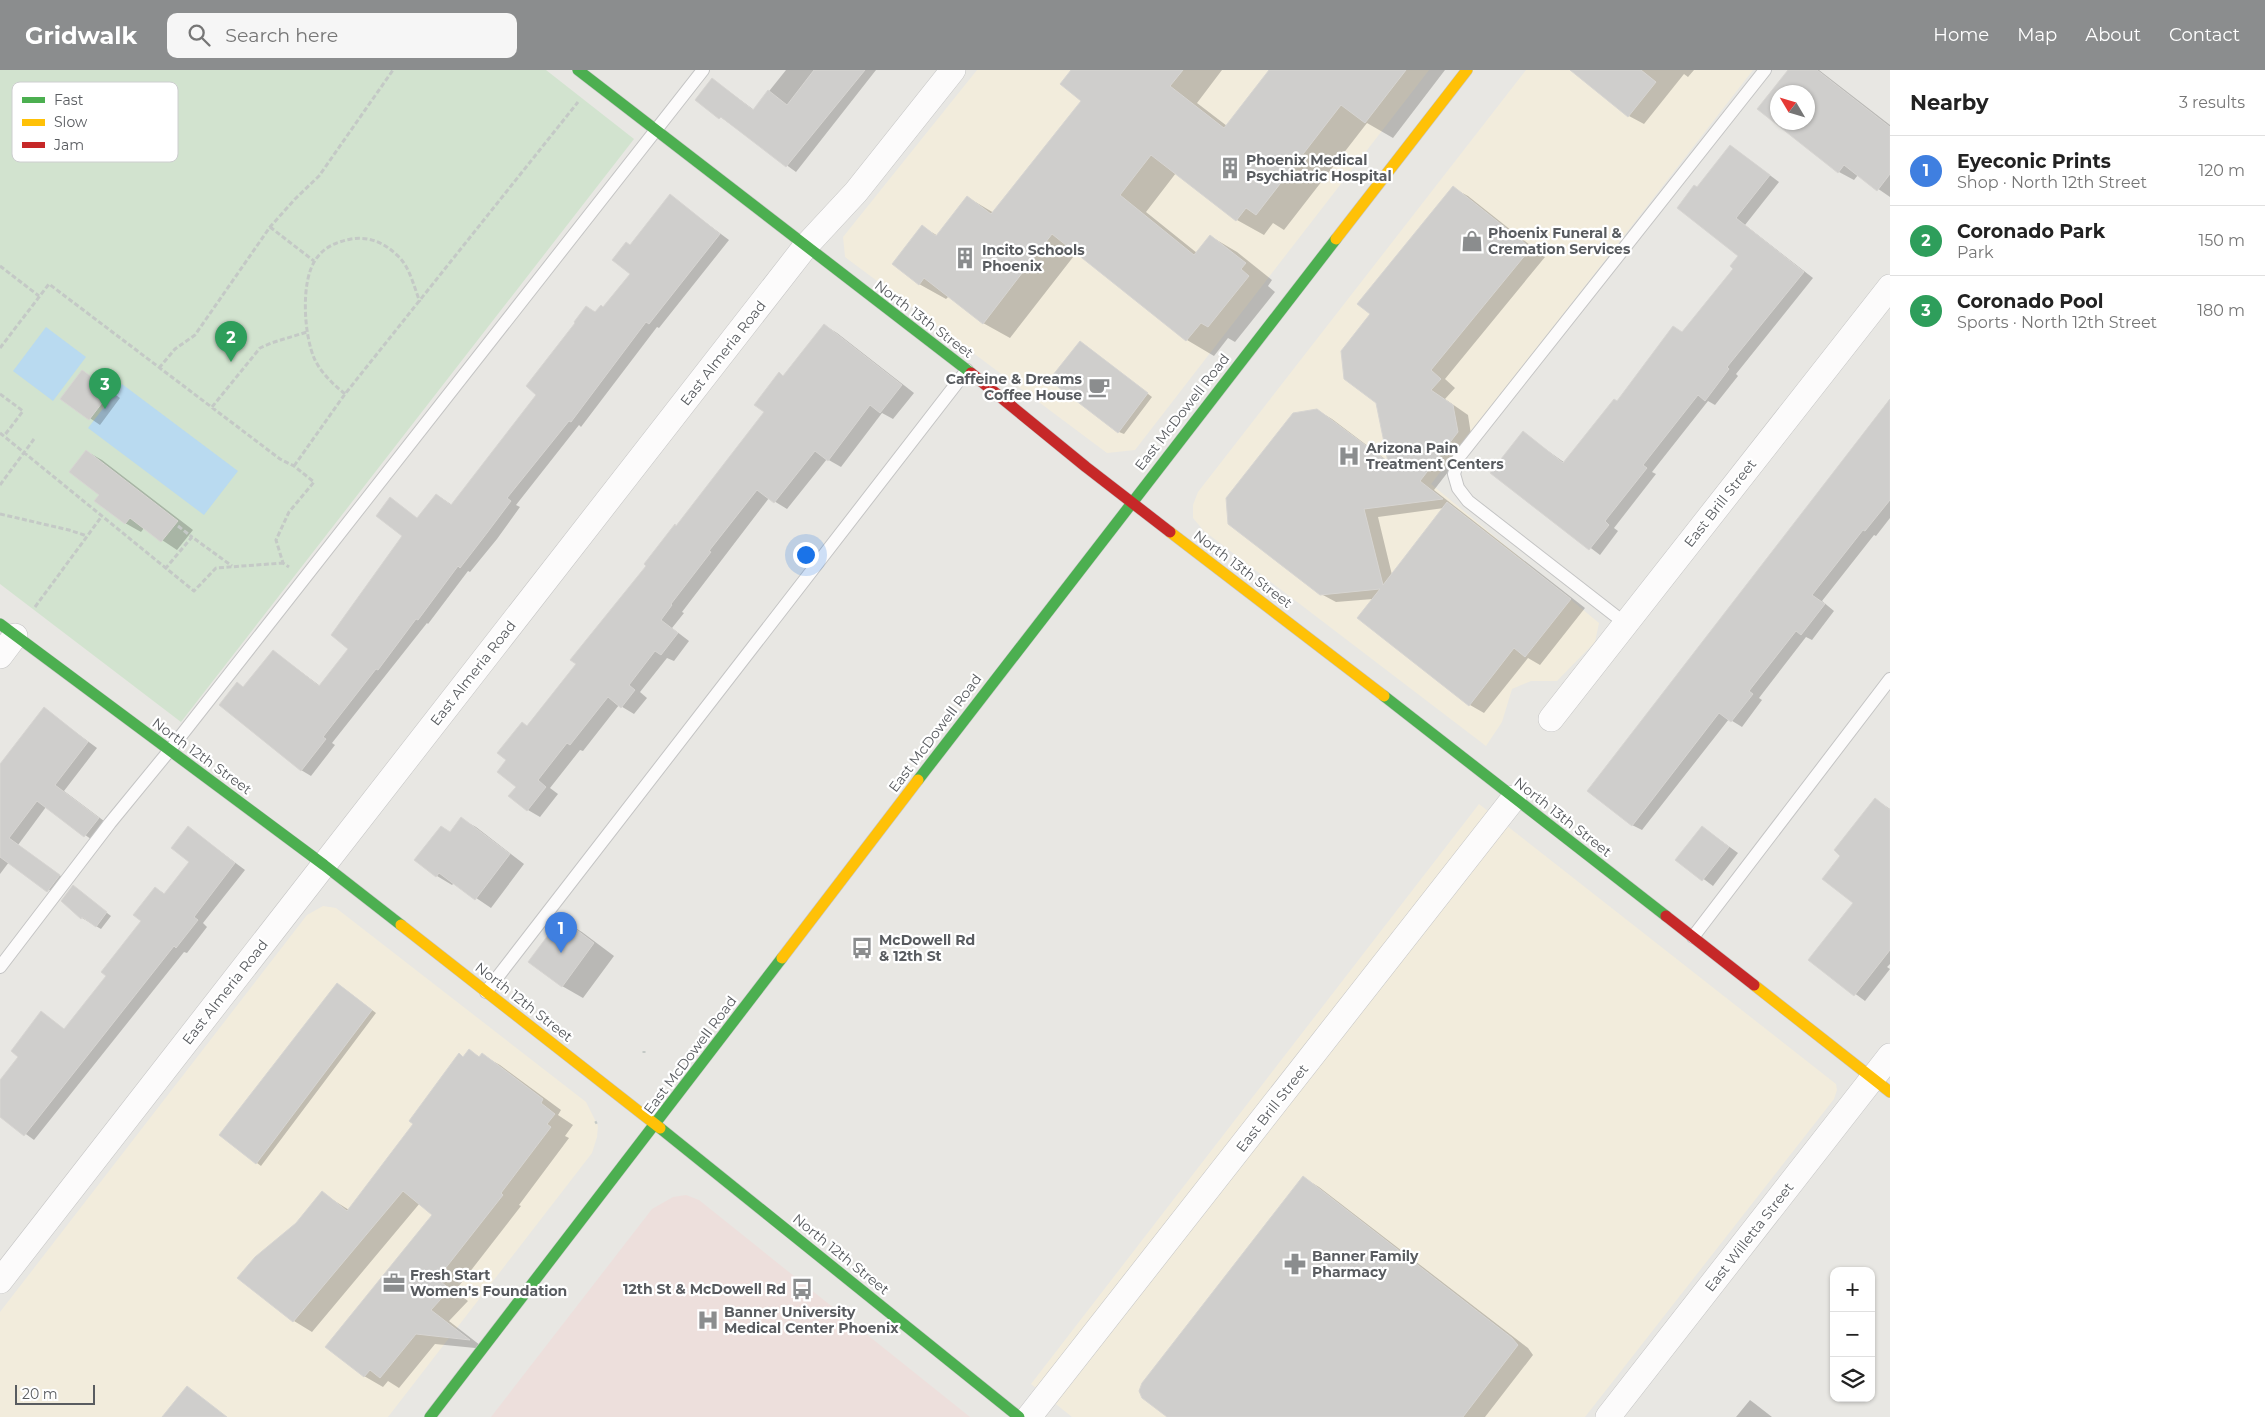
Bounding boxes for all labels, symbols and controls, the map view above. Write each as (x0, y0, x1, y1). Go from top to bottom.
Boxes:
search box (167, 13, 517, 58)
text: Gridwalk (25, 21, 137, 50)
icon: search (185, 21, 213, 49)
text: Search here (225, 24, 338, 47)
text: Home (1933, 24, 1989, 46)
text: Map (2017, 24, 2057, 46)
text: About (2085, 24, 2141, 46)
text: Contact (2169, 24, 2240, 46)
legend (12, 82, 178, 162)
north arrow (1770, 85, 1815, 130)
text: Nearby (1910, 90, 1989, 115)
text: Fast (54, 91, 84, 109)
text: 3 results (2179, 93, 2245, 112)
text: Slow (54, 113, 88, 131)
text: Jam (53, 136, 84, 154)
text: Eyeconic Prints (1957, 150, 2111, 173)
place label: Phoenix Medical Psychiatric Hospital (1246, 151, 1392, 185)
building icon: Phoenix Medical Psychiatric Hospital (1217, 155, 1243, 181)
text: 1 (1923, 161, 1929, 180)
text: 120 m (2198, 161, 2245, 180)
text: Shop · North 12th Street (1957, 173, 2147, 192)
text: Coronado Park (1957, 220, 2105, 243)
place label: Phoenix Funeral & Cremation Services (1488, 224, 1631, 258)
shop icon: Phoenix Funeral & Cremation Services (1459, 228, 1485, 254)
text: 2 (1921, 231, 1931, 250)
text: 150 m (2198, 231, 2245, 250)
place label: Incito Schools Phoenix (982, 241, 1085, 275)
text: Park (1957, 243, 1994, 262)
building icon: Incito Schools Phoenix (952, 245, 978, 271)
street label: North 13th Street (871, 276, 977, 362)
text: Coronado Pool (1957, 290, 2104, 313)
street label: East Almeria Road (676, 297, 770, 409)
text: 3 (1921, 301, 1931, 320)
text: 180 m (2197, 301, 2245, 320)
text: Sports · North 12th Street (1957, 313, 2157, 332)
pin: 2 (215, 321, 247, 362)
street label: East McDowell Road (1131, 350, 1233, 474)
pin: 3 (89, 368, 121, 409)
place label: Caffeine & Dreams Coffee House (946, 370, 1083, 404)
cafe icon: Caffeine & Dreams Coffee House (1086, 374, 1112, 400)
place label: Arizona Pain Treatment Centers (1365, 439, 1504, 473)
hospital icon: Arizona Pain Treatment Centers (1336, 443, 1362, 469)
street label: East Brill Street (1680, 455, 1760, 551)
street label: North 13th Street (1190, 526, 1296, 612)
your location (793, 542, 819, 568)
street label: East Almeria Road (426, 617, 520, 729)
street label: East McDowell Road (885, 670, 985, 796)
street label: North 12th Street (149, 714, 256, 798)
street label: North 13th Street (1511, 773, 1616, 861)
pin: 1 (545, 912, 577, 953)
place label: McDowell Rd & 12th St (879, 931, 975, 965)
bus stop icon: McDowell Rd & 12th St (849, 935, 875, 961)
street label: East Almeria Road (178, 936, 272, 1048)
street label: North 12th Street (472, 958, 577, 1046)
street label: East McDowell Road (640, 992, 740, 1118)
street label: East Brill Street (1232, 1060, 1312, 1156)
street label: East Willetta Street (1701, 1178, 1798, 1295)
street label: North 12th Street (789, 1210, 893, 1299)
place label: Banner Family Pharmacy (1312, 1247, 1419, 1281)
pharmacy icon: Banner Family Pharmacy (1282, 1251, 1308, 1277)
place label: Fresh Start Women's Foundation (410, 1266, 567, 1300)
map controls (1830, 1267, 1875, 1402)
button: + (1830, 1267, 1875, 1312)
office icon: Fresh Start Women's Foundation (381, 1270, 407, 1296)
bus stop icon: 12th St & McDowell Rd (789, 1276, 815, 1302)
place label: 12th St & McDowell Rd (623, 1280, 786, 1298)
place label: Banner University Medical Center Phoenix (724, 1303, 899, 1337)
hospital icon: Banner University Medical Center Phoenix (695, 1307, 721, 1333)
button: − (1830, 1312, 1875, 1357)
button: layers (1830, 1357, 1875, 1402)
scale bar (15, 1382, 95, 1405)
text: 20 m (22, 1385, 58, 1403)

